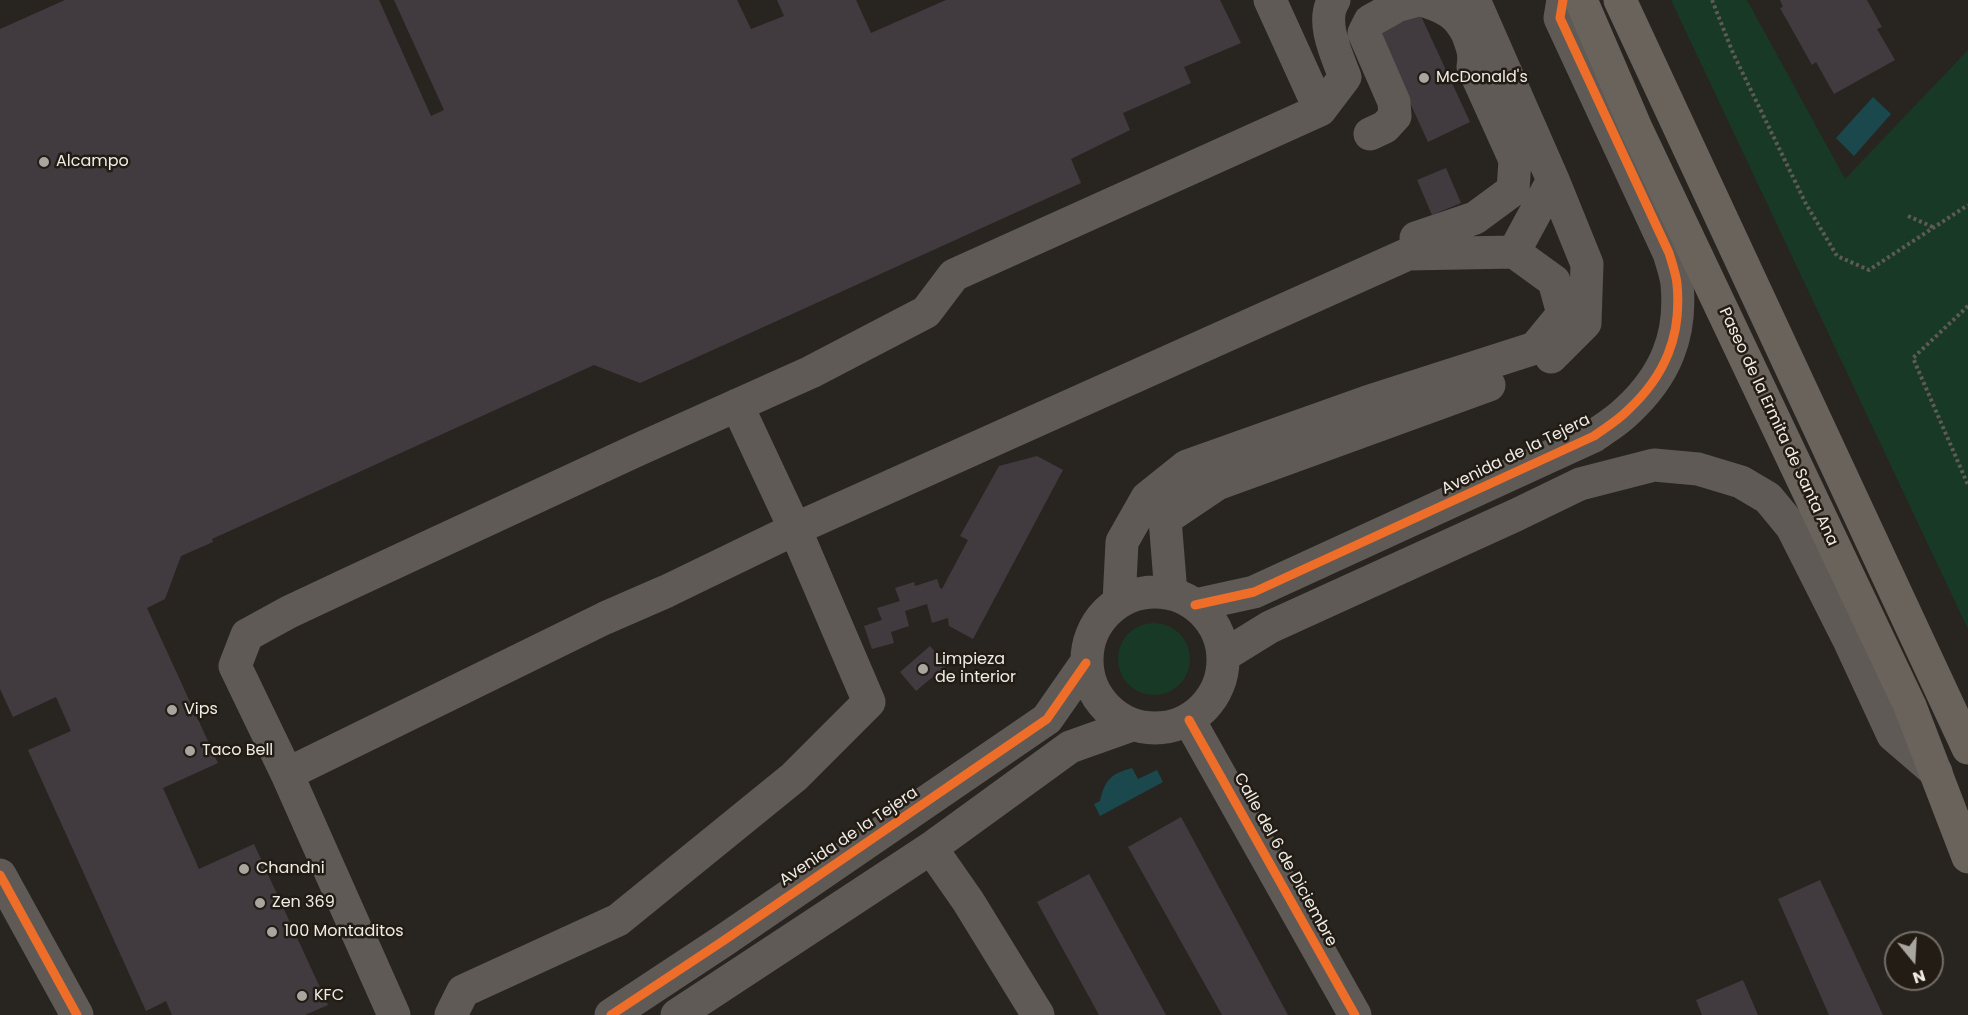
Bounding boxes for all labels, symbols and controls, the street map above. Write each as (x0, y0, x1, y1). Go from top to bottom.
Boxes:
place label: McDonald's (1436, 68, 1528, 88)
marker: McDonald's (1417, 71, 1431, 85)
place label: Alcampo (56, 152, 129, 172)
marker: Alcampo (37, 155, 51, 169)
street label: Paseo de la Ermita de Santa Ana (1714, 305, 1842, 549)
street label: Avenida de la Tejera (1439, 411, 1593, 499)
place label: Limpieza de interior (935, 650, 1016, 688)
marker: Limpieza de interior (916, 662, 930, 676)
place label: Vips (184, 700, 218, 720)
marker: Vips (165, 703, 179, 717)
place label: Taco Bell (202, 741, 273, 761)
marker: Taco Bell (183, 744, 197, 758)
street label: Calle del 6 de Diciembre (1229, 770, 1341, 950)
street label: Avenida de la Tejera (776, 783, 922, 891)
place label: Chandni (256, 859, 325, 879)
marker: Chandni (237, 862, 251, 876)
place label: Zen 369 (272, 893, 335, 913)
marker: Zen 369 (253, 896, 267, 910)
place label: 100 Montaditos (284, 922, 404, 942)
marker: 100 Montaditos (265, 925, 279, 939)
north arrow (1884, 931, 1944, 991)
text: N (1910, 964, 1928, 989)
place label: KFC (314, 986, 344, 1006)
marker: KFC (295, 989, 309, 1003)

